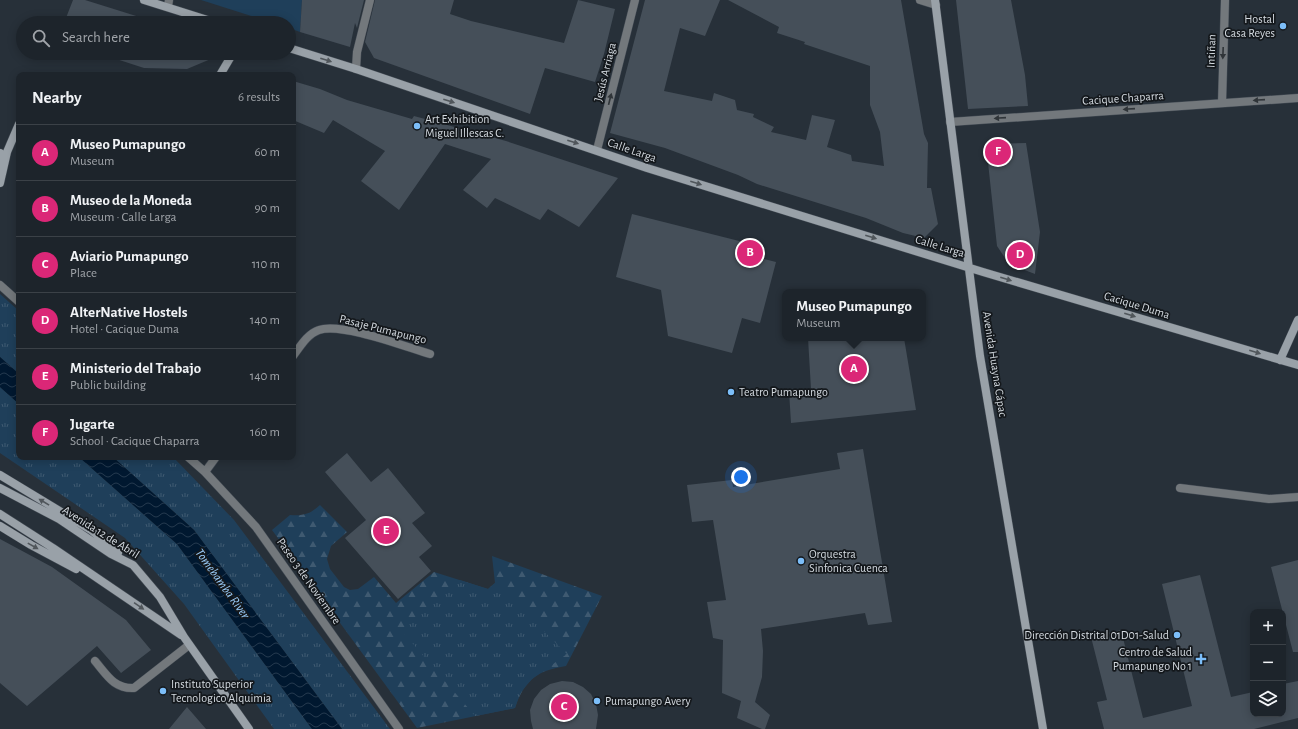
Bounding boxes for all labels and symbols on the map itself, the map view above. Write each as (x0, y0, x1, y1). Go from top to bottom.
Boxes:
place label: Hostal Casa Reyes (1225, 13, 1275, 40)
marker: Hostal Casa Reyes (1278, 21, 1288, 31)
street label: Intiñan (1204, 34, 1218, 68)
street label: Jesús Arriaga (592, 41, 618, 103)
one-way arrow (1220, 47, 1227, 59)
one-way arrow (320, 57, 332, 63)
street label: Cacique Chaparra (1082, 89, 1165, 107)
one-way arrow (607, 93, 613, 105)
one-way arrow (1253, 97, 1265, 104)
one-way arrow (444, 98, 456, 104)
one-way arrow (1123, 106, 1135, 113)
place label: Art Exhibition Miguel Illescas C. (425, 113, 504, 139)
one-way arrow (994, 115, 1006, 122)
marker: Art Exhibition Miguel Illescas C. (412, 121, 422, 131)
street label: Calle Larga (606, 136, 658, 164)
pin: F (985, 137, 1011, 167)
one-way arrow (567, 139, 579, 145)
one-way arrow (690, 180, 702, 186)
street label: Calle Larga (914, 233, 966, 259)
one-way arrow (866, 234, 878, 240)
pin: B (737, 238, 763, 268)
pin: D (1007, 240, 1033, 270)
one-way arrow (1000, 276, 1012, 282)
street label: Cacique Duma (1103, 289, 1172, 321)
street label: Avenida Huayna Cápac (980, 310, 1009, 418)
street label: Pasaje Pumapungo (338, 312, 428, 347)
one-way arrow (1124, 313, 1137, 319)
one-way arrow (1249, 349, 1261, 355)
pin: A (841, 354, 867, 384)
place label: Teatro Pumapungo (739, 386, 828, 398)
marker: Teatro Pumapungo (726, 387, 736, 397)
your location (731, 467, 751, 487)
one-way arrow (38, 498, 50, 505)
street label: Avenida 12 de Abril (60, 504, 142, 560)
pin: E (373, 516, 399, 546)
street label: Paseo 3 de Noviembre (275, 536, 343, 626)
one-way arrow (27, 543, 39, 549)
water label: Tomebamba River (192, 547, 252, 622)
place label: Orquestra Sinfonica Cuenca (809, 548, 888, 574)
marker: Orquestra Sinfonica Cuenca (796, 556, 806, 566)
one-way arrow (134, 602, 144, 610)
place label: Dirección Distrital 01D01-Salud (1024, 629, 1169, 641)
marker: Dirección Distrital 01D01-Salud (1172, 630, 1182, 640)
place label: Centro de Salud Pumapungo No 1 (1113, 646, 1192, 672)
marker: Centro de Salud Pumapungo No 1 (1195, 653, 1207, 665)
place label: Instituto Superior Tecnologico Alquimia (171, 678, 272, 704)
marker: Instituto Superior Tecnologico Alquimia (158, 686, 168, 696)
pin: C (551, 692, 577, 722)
place label: Pumapungo Avery (605, 695, 691, 708)
marker: Pumapungo Avery (592, 696, 602, 706)

